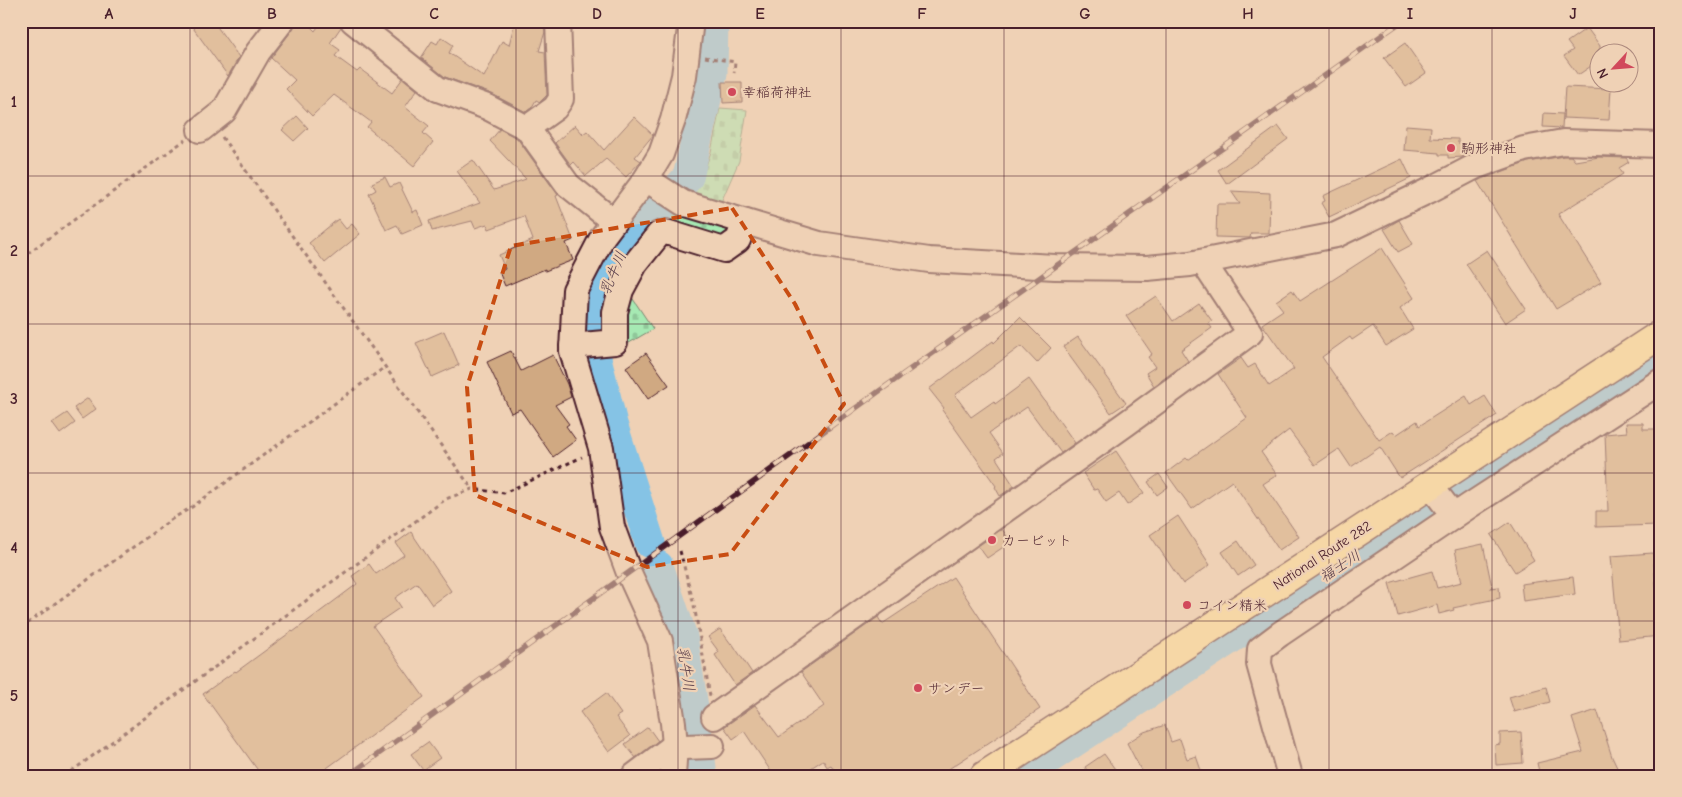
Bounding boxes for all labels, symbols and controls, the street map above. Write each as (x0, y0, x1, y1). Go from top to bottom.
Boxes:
text: A (105, 5, 114, 23)
text: B (267, 5, 277, 23)
text: C (429, 5, 439, 23)
text: D (592, 5, 602, 23)
text: E (755, 5, 765, 23)
text: F (917, 5, 927, 23)
text: G (1079, 5, 1091, 23)
text: H (1242, 5, 1254, 23)
text: I (1407, 5, 1413, 23)
text: J (1569, 5, 1577, 23)
north arrow (1590, 42, 1640, 92)
text: N (1593, 66, 1612, 81)
place label: 幸稲荷神社 (742, 84, 812, 101)
marker: 幸稲荷神社 (726, 86, 738, 98)
text: 1 (11, 93, 17, 111)
place label: 駒形神社 (1461, 140, 1517, 157)
marker: 駒形神社 (1445, 142, 1457, 154)
text: 2 (10, 242, 18, 260)
water label: 乳牛川 (596, 249, 630, 297)
text: 3 (10, 390, 18, 408)
street label: National Route 282 (1270, 517, 1375, 593)
place label: カービット (1002, 532, 1072, 549)
marker: カービット (986, 534, 998, 546)
text: 4 (10, 539, 18, 557)
water label: 福士川 (1316, 546, 1364, 586)
place label: コイン精米 (1197, 597, 1267, 614)
marker: コイン精米 (1181, 599, 1193, 611)
water label: 乳牛川 (674, 645, 698, 693)
place label: サンデー (928, 680, 985, 697)
marker: サンデー (912, 682, 924, 694)
text: 5 (10, 687, 18, 705)

